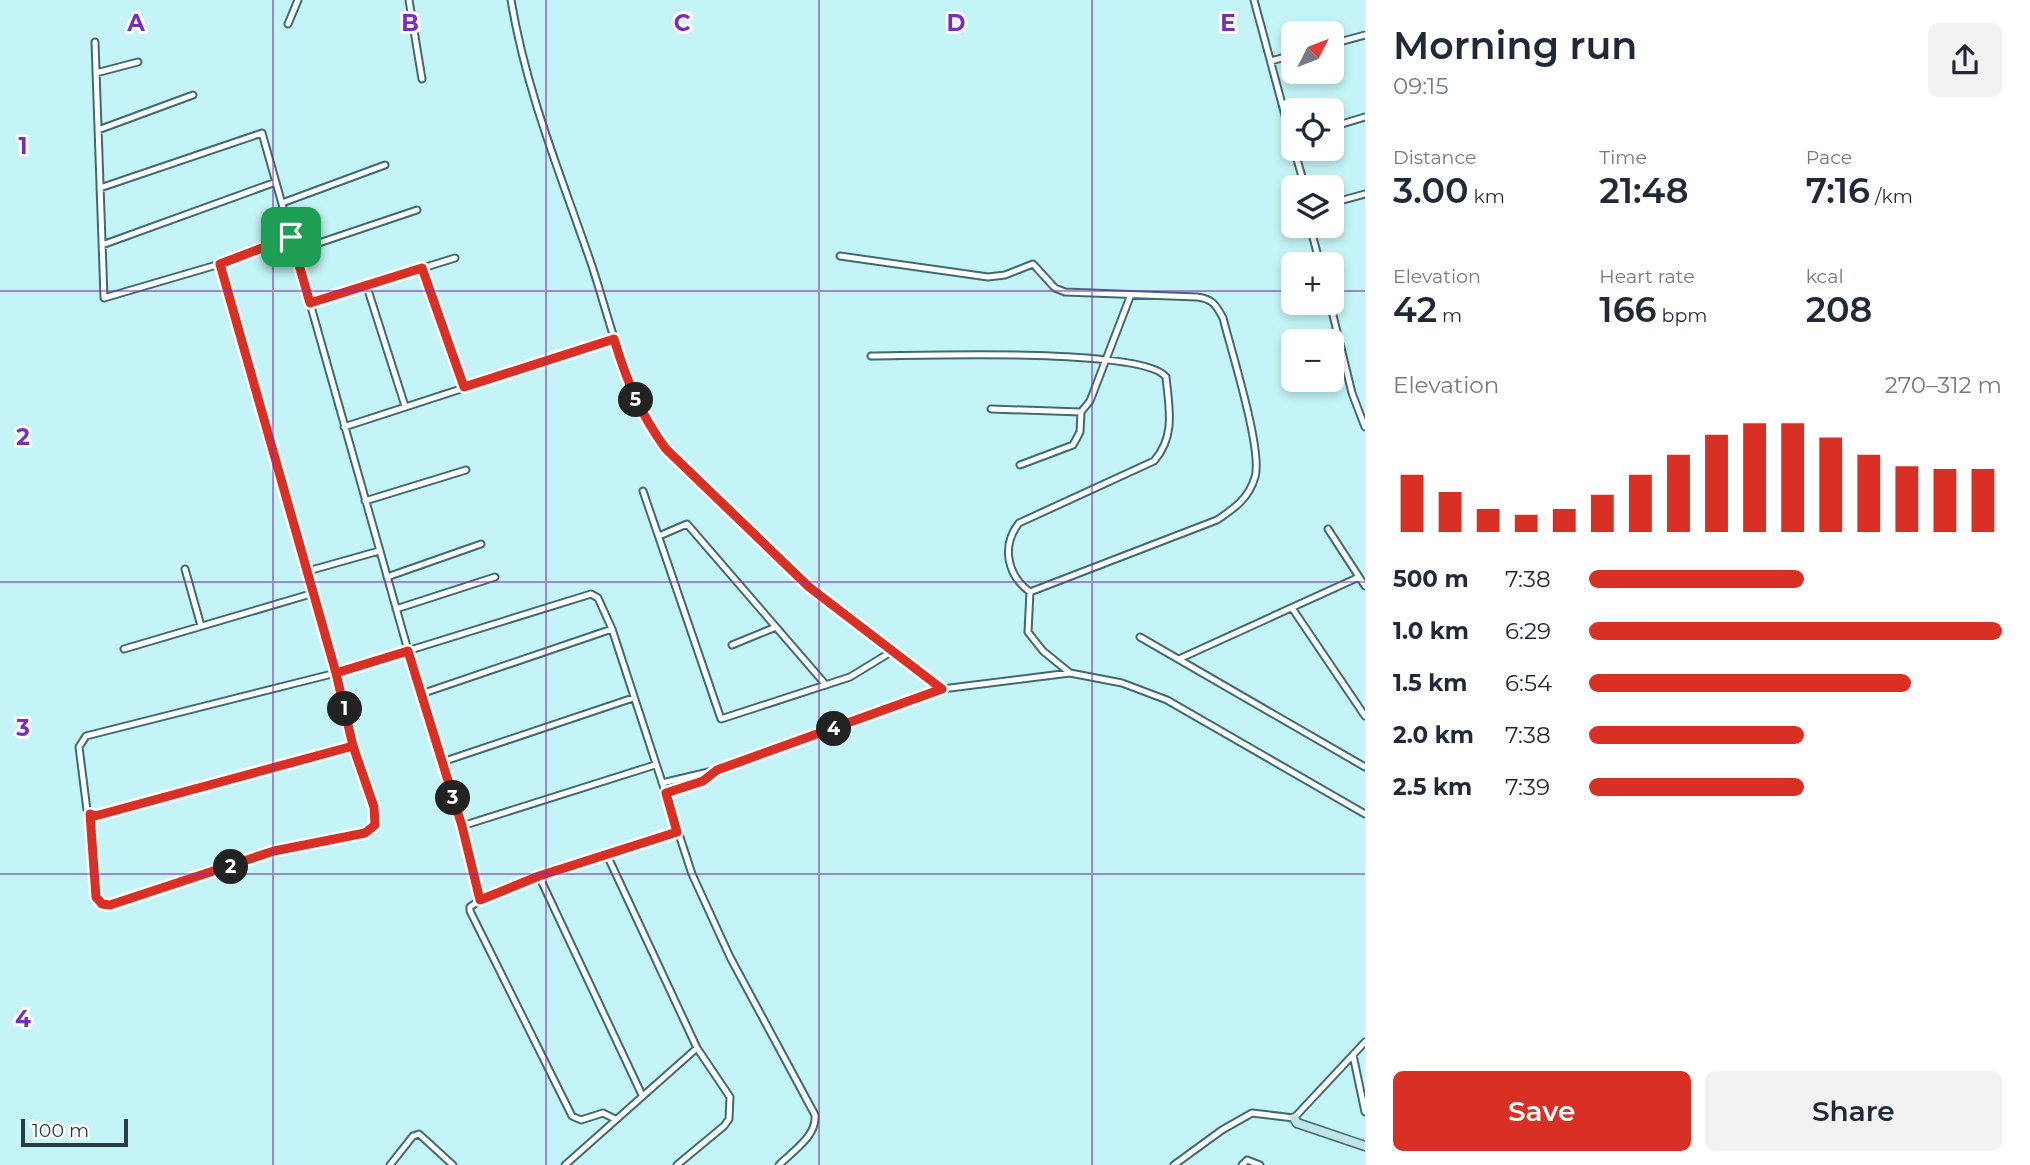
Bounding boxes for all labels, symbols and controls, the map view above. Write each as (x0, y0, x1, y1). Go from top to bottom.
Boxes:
text: A (126, 9, 145, 37)
text: B (401, 9, 419, 37)
text: C (674, 9, 691, 37)
text: D (947, 9, 966, 37)
text: E (1220, 9, 1236, 37)
north arrow (1281, 21, 1344, 84)
map controls (1281, 21, 1344, 392)
text: Morning run (1393, 22, 1637, 69)
button: share (1928, 23, 2002, 97)
text: 09:15 (1393, 72, 1448, 100)
button: locate (1281, 98, 1344, 161)
text: 1 (18, 132, 28, 160)
text: Distance (1393, 146, 1476, 169)
text: Time (1599, 146, 1647, 169)
text: Pace (1806, 146, 1852, 169)
text: 3.00 (1393, 169, 1469, 212)
text: 21:48 (1599, 169, 1689, 212)
text: 7:16 (1806, 169, 1870, 212)
button: layers (1281, 175, 1344, 238)
text: km (1469, 185, 1505, 208)
text: /km (1870, 185, 1913, 208)
pin (261, 207, 321, 267)
icon: arrive (272, 218, 310, 256)
button: + (1281, 252, 1344, 315)
text: Elevation (1393, 265, 1481, 288)
text: Heart rate (1599, 265, 1695, 288)
text: kcal (1806, 265, 1844, 288)
text: 42 (1393, 288, 1437, 331)
text: 166 (1599, 288, 1657, 331)
text: 208 (1806, 288, 1872, 331)
text: m (1437, 304, 1462, 327)
text: bpm (1657, 304, 1707, 327)
button: − (1281, 329, 1344, 392)
text: Elevation (1393, 371, 1499, 399)
text: 270–312 m (1885, 371, 2002, 399)
pin: 5 (618, 382, 654, 418)
text: 5 (630, 388, 641, 411)
text: 2 (16, 423, 30, 451)
text: 500 m (1393, 565, 1469, 593)
text: 7:38 (1505, 565, 1551, 593)
text: 1.0 km (1393, 617, 1469, 645)
text: 6:29 (1505, 617, 1551, 645)
text: 1.5 km (1393, 669, 1467, 697)
text: 6:54 (1505, 669, 1552, 697)
pin: 1 (328, 692, 362, 726)
text: 1 (341, 697, 348, 720)
pin: 4 (816, 712, 852, 746)
text: 3 (15, 714, 30, 742)
text: 4 (827, 717, 840, 740)
text: 2.0 km (1393, 721, 1474, 749)
text: 7:38 (1505, 721, 1551, 749)
text: 2.5 km (1393, 773, 1472, 801)
text: 7:39 (1505, 773, 1550, 801)
pin: 3 (435, 780, 470, 816)
text: 3 (447, 786, 458, 809)
pin: 2 (214, 850, 248, 884)
text: 2 (225, 855, 236, 878)
text: 4 (15, 1005, 31, 1033)
button: Save (1393, 1071, 1691, 1151)
button: Share (1705, 1071, 2002, 1151)
scale bar (21, 1116, 128, 1148)
text: 100 m (32, 1119, 89, 1142)

